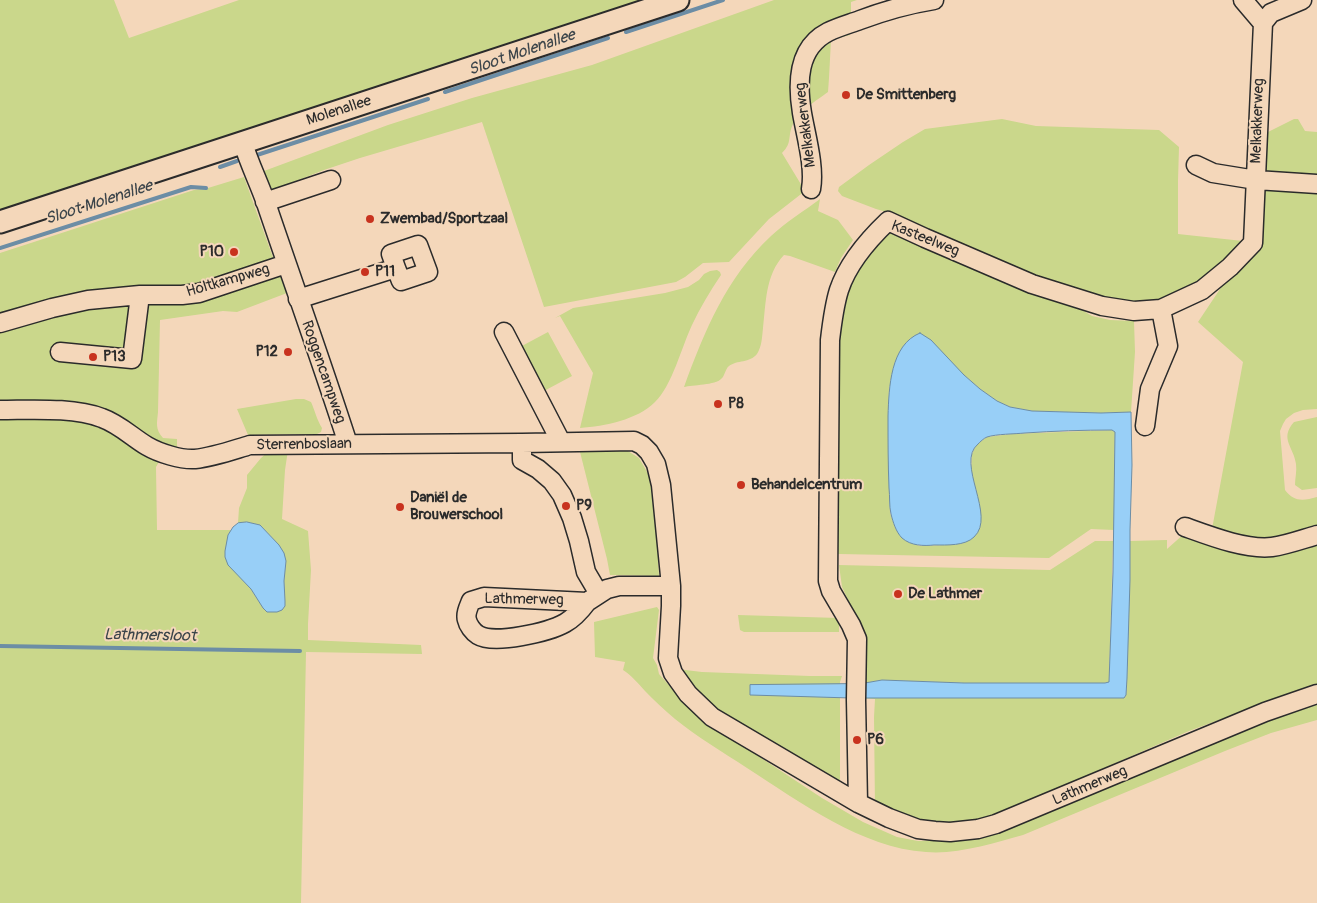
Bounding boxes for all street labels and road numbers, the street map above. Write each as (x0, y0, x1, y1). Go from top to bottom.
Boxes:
street label: Melkakkerweg (1248, 78, 1268, 164)
street label: Melkakkerweg (792, 82, 820, 168)
street label: Molenallee (304, 92, 374, 130)
street label: Kasteelweg (888, 217, 962, 261)
street label: Holtkampweg (184, 261, 272, 301)
street label: Roggencampweg (297, 318, 349, 426)
street label: Sterrenboslaan (256, 435, 352, 455)
street label: Lathmerweg (484, 590, 564, 610)
street label: Lathmerweg (1050, 762, 1130, 810)

